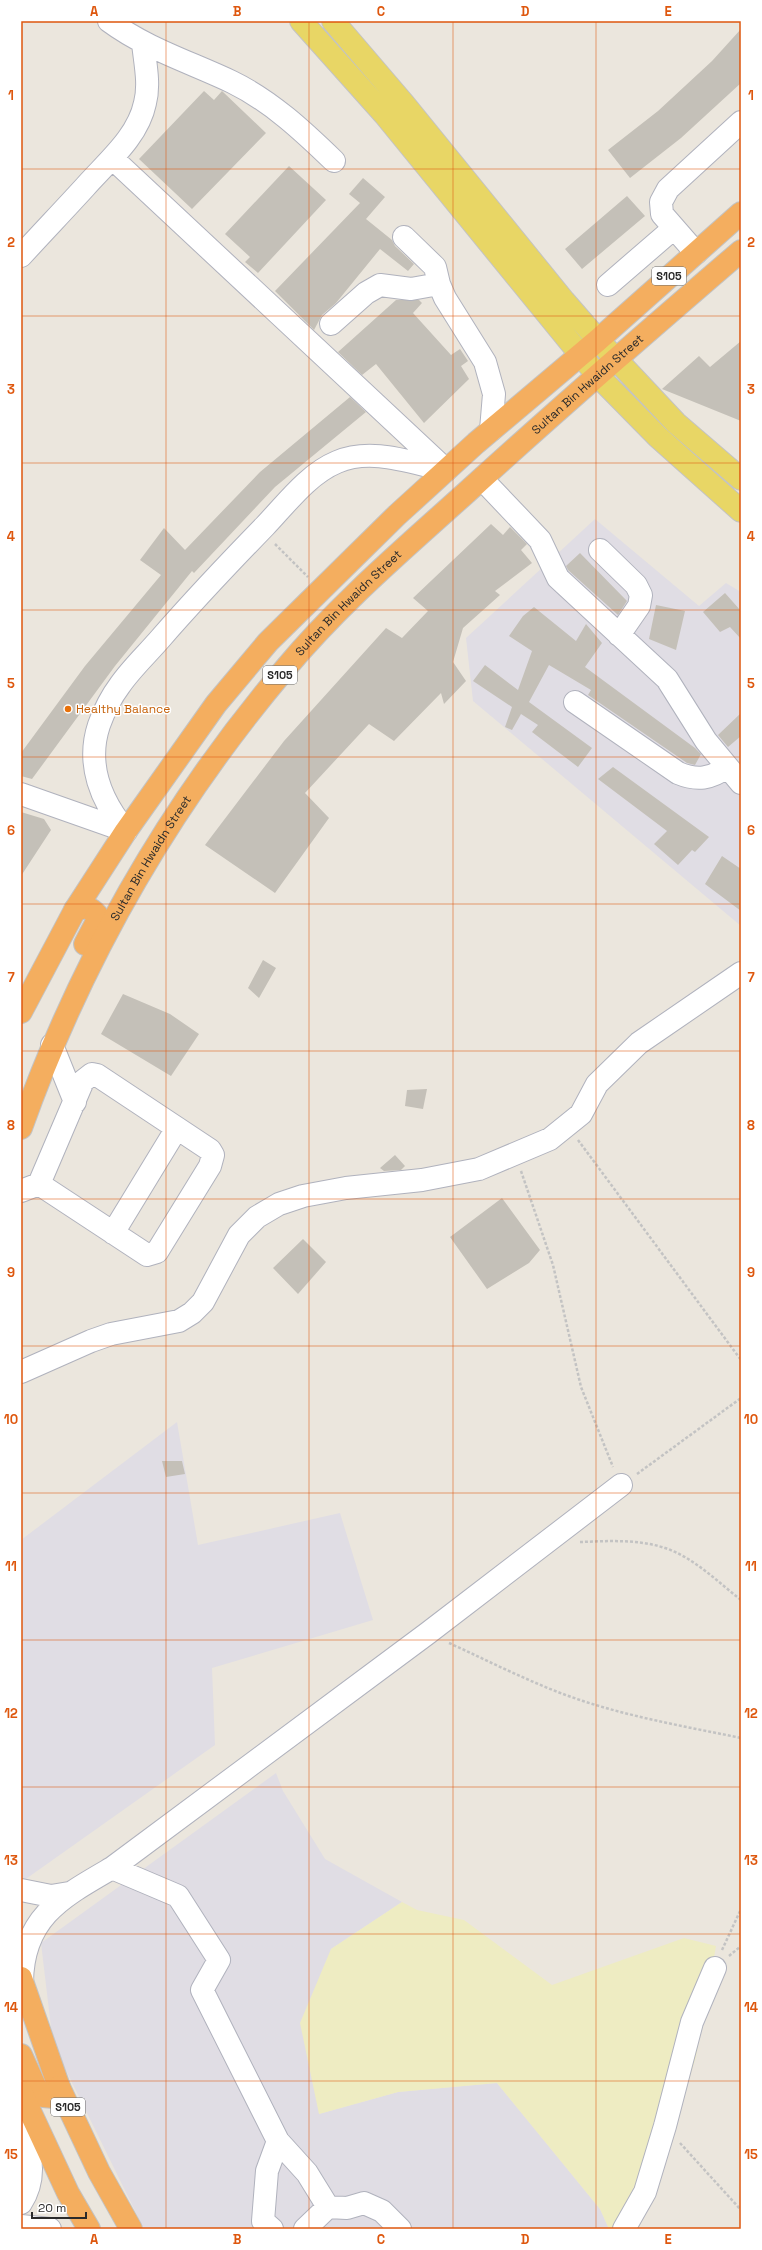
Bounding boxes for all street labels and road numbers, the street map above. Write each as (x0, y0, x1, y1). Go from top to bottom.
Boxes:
road number: S105 (652, 267, 686, 285)
street label: Sultan Bin Hwaidn Street (528, 331, 647, 438)
street label: Sultan Bin Hwaidn Street (292, 546, 405, 659)
road number: S105 (263, 666, 297, 684)
street label: Sultan Bin Hwaidn Street (107, 792, 195, 924)
road number: S105 (51, 2098, 85, 2116)

